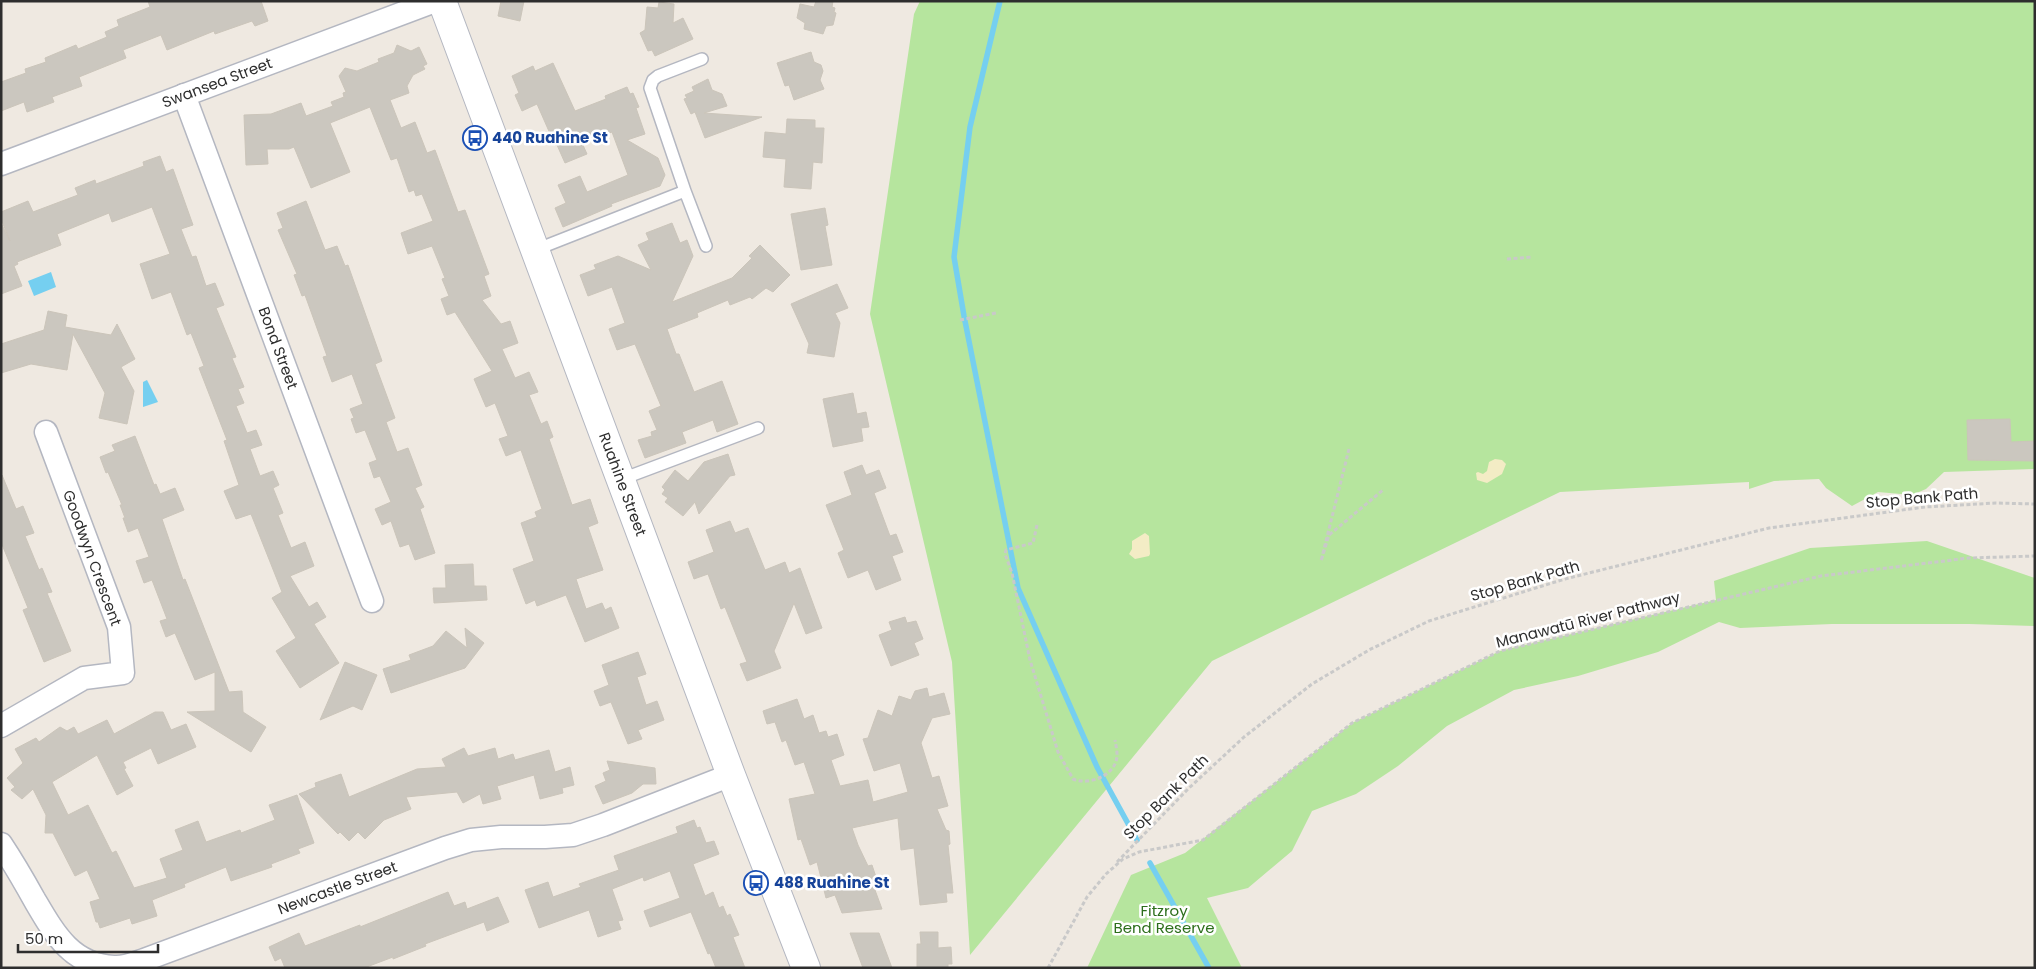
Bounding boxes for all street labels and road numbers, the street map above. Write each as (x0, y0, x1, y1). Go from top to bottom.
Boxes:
street label: Swansea Street (159, 52, 275, 113)
street label: Bond Street (254, 304, 303, 392)
street label: Ruahine Street (594, 429, 652, 539)
street label: Stop Bank Path (1865, 482, 1979, 513)
street label: Goodwyn Crescent (58, 487, 127, 629)
street label: Stop Bank Path (1468, 555, 1582, 606)
street label: Manawatū River Pathway (1494, 586, 1683, 653)
street label: Stop Bank Path (1118, 749, 1213, 844)
street label: Newcastle Street (275, 856, 400, 919)

